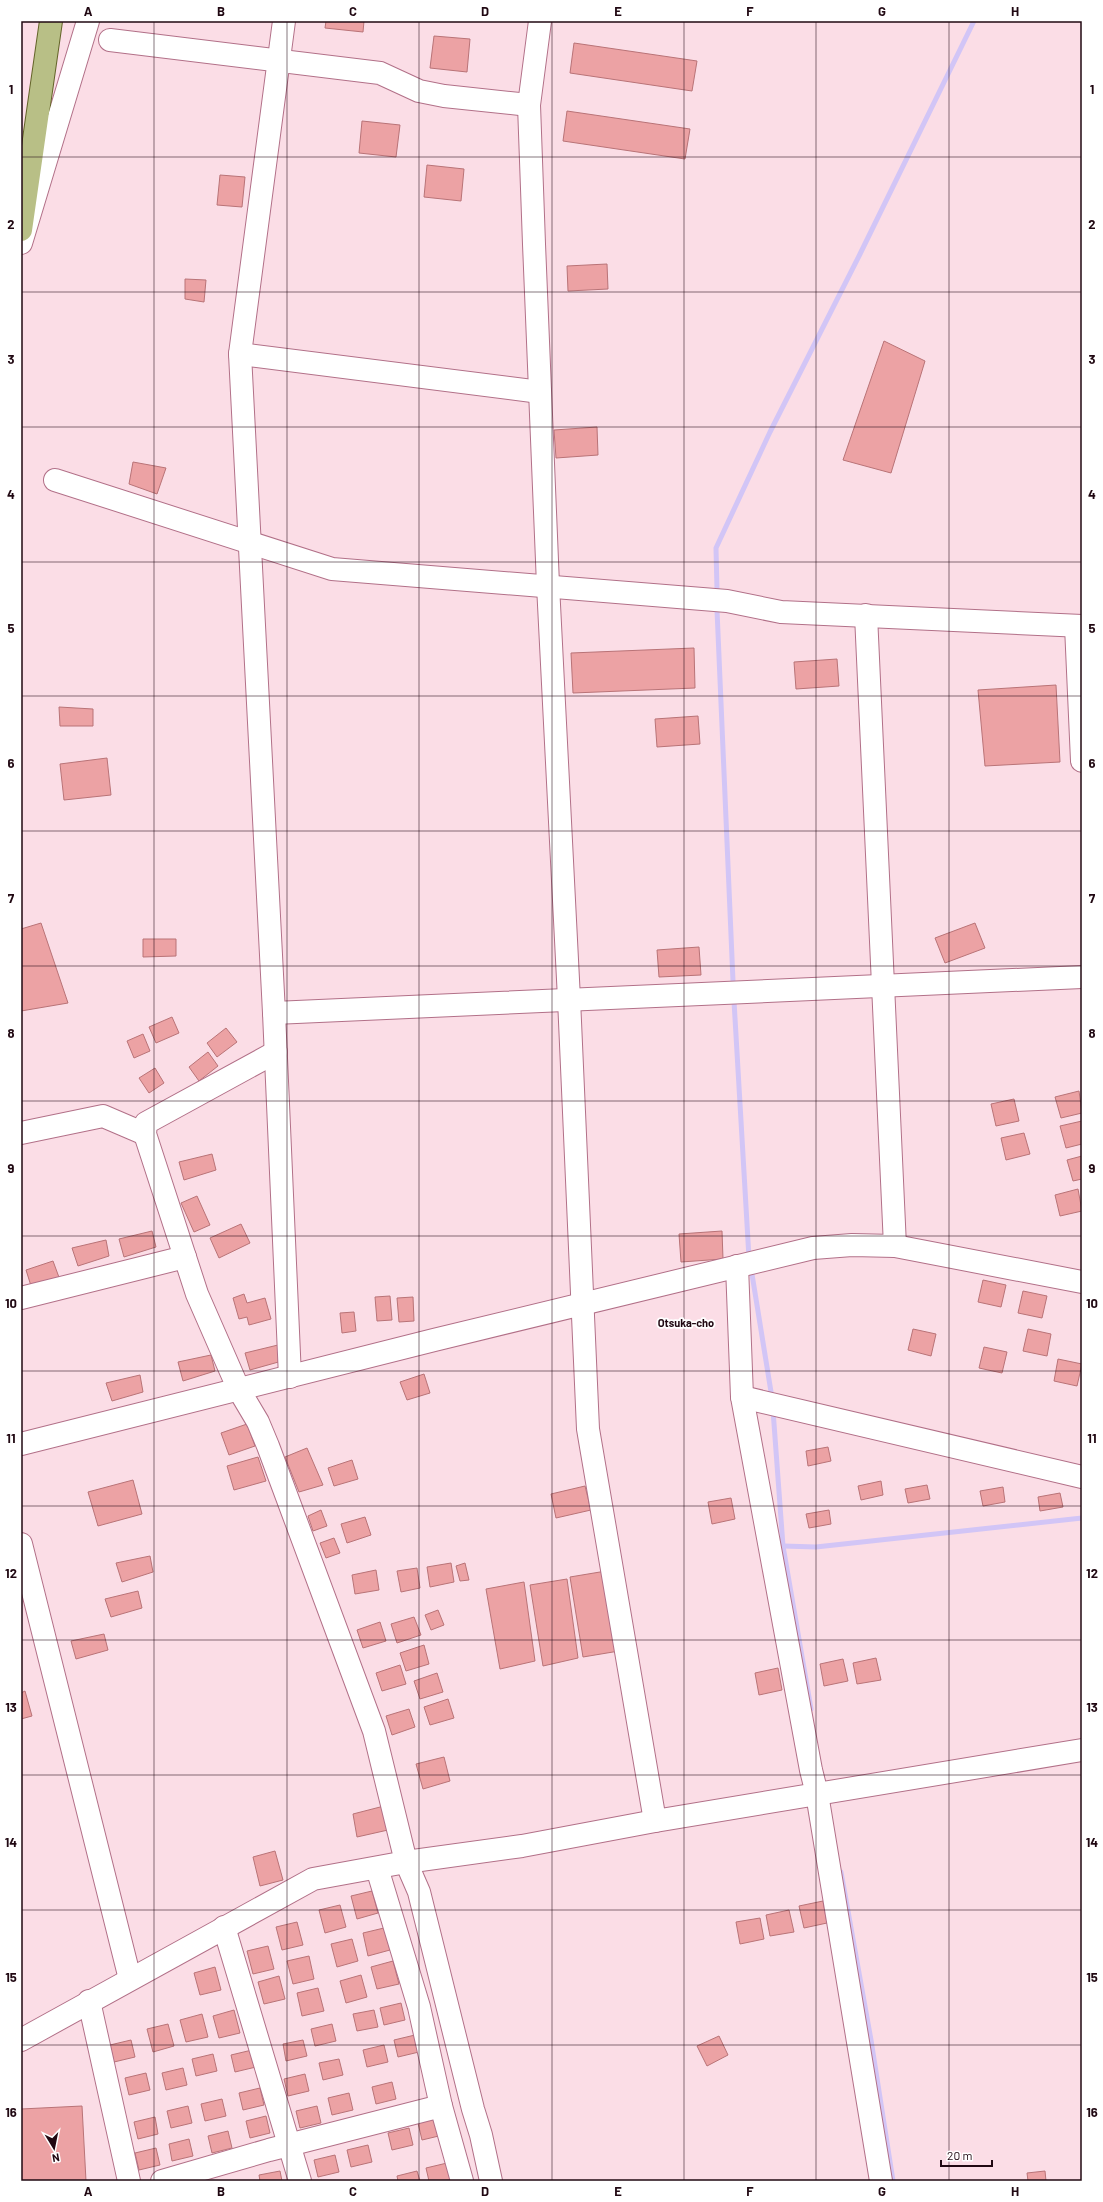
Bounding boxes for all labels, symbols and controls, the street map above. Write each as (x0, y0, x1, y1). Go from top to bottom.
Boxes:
text: A (84, 3, 93, 19)
text: B (217, 3, 225, 19)
text: C (349, 3, 357, 19)
text: D (481, 3, 489, 19)
text: E (614, 3, 622, 19)
text: F (746, 3, 754, 19)
text: G (878, 3, 886, 19)
text: H (1011, 3, 1019, 19)
text: 1 (9, 81, 13, 97)
text: 1 (1090, 81, 1094, 97)
text: 2 (7, 216, 15, 232)
text: 2 (1088, 216, 1096, 232)
text: 3 (7, 351, 15, 367)
text: 3 (1088, 351, 1096, 367)
text: 4 (7, 486, 15, 502)
text: 4 (1088, 486, 1096, 502)
text: 5 (7, 620, 15, 636)
text: 5 (1088, 620, 1096, 636)
text: 6 (8, 755, 15, 771)
text: 6 (1089, 755, 1096, 771)
text: 7 (8, 890, 15, 906)
text: 7 (1089, 890, 1096, 906)
text: 8 (7, 1025, 15, 1041)
text: 8 (1088, 1025, 1096, 1041)
text: 9 (8, 1160, 15, 1176)
text: 9 (1089, 1160, 1096, 1176)
text: 10 (5, 1295, 17, 1311)
text: 10 (1086, 1295, 1098, 1311)
district label: Otsuka-cho (658, 1316, 714, 1329)
text: 11 (6, 1430, 16, 1446)
text: 11 (1087, 1430, 1097, 1446)
text: 12 (5, 1565, 17, 1581)
text: 12 (1086, 1565, 1098, 1581)
text: 13 (5, 1699, 17, 1715)
text: 13 (1086, 1699, 1098, 1715)
text: 14 (5, 1834, 17, 1850)
text: 14 (1086, 1834, 1098, 1850)
text: 15 (5, 1969, 17, 1985)
text: 15 (1086, 1969, 1098, 1985)
text: 16 (5, 2104, 17, 2120)
text: 16 (1086, 2104, 1098, 2120)
north arrow (34, 2128, 74, 2168)
scale bar (941, 2142, 992, 2168)
text: 20 m (947, 2148, 973, 2162)
text: N (51, 2151, 61, 2165)
text: A (84, 2183, 93, 2199)
text: B (217, 2183, 225, 2199)
text: C (349, 2183, 357, 2199)
text: D (481, 2183, 489, 2199)
text: E (614, 2183, 622, 2199)
text: F (746, 2183, 754, 2199)
text: G (878, 2183, 886, 2199)
text: H (1011, 2183, 1019, 2199)

